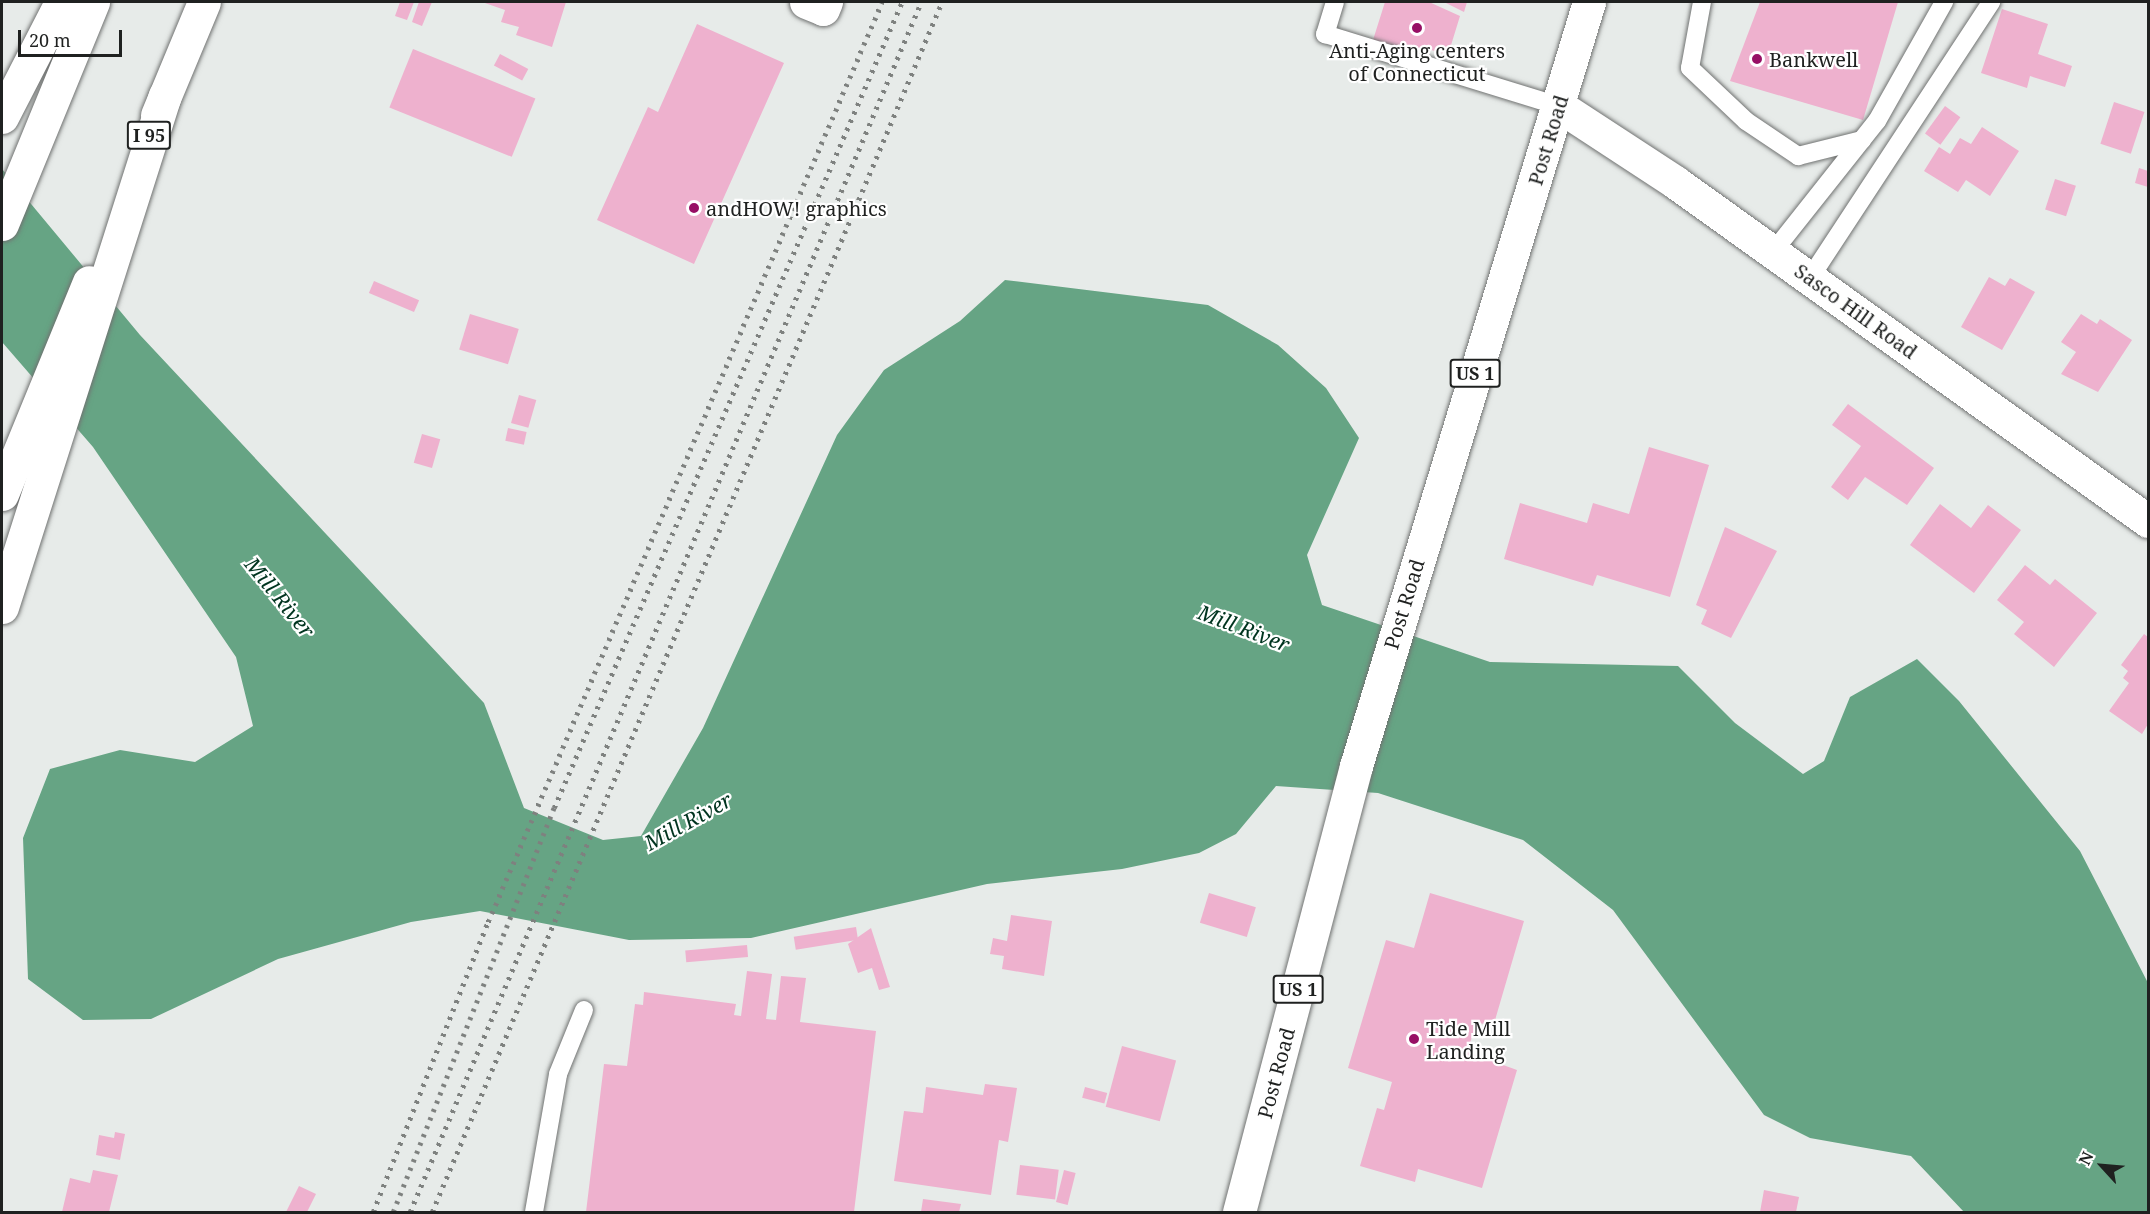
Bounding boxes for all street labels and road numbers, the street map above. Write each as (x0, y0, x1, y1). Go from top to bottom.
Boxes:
street label: Post Road (1523, 92, 1573, 188)
road number: I 95 (126, 120, 172, 150)
street label: Sasco Hill Road (1790, 258, 1922, 364)
road number: US 1 (1450, 358, 1500, 388)
street label: Post Road (1379, 556, 1429, 652)
road number: US 1 (1272, 974, 1324, 1004)
street label: Post Road (1252, 1025, 1300, 1121)

